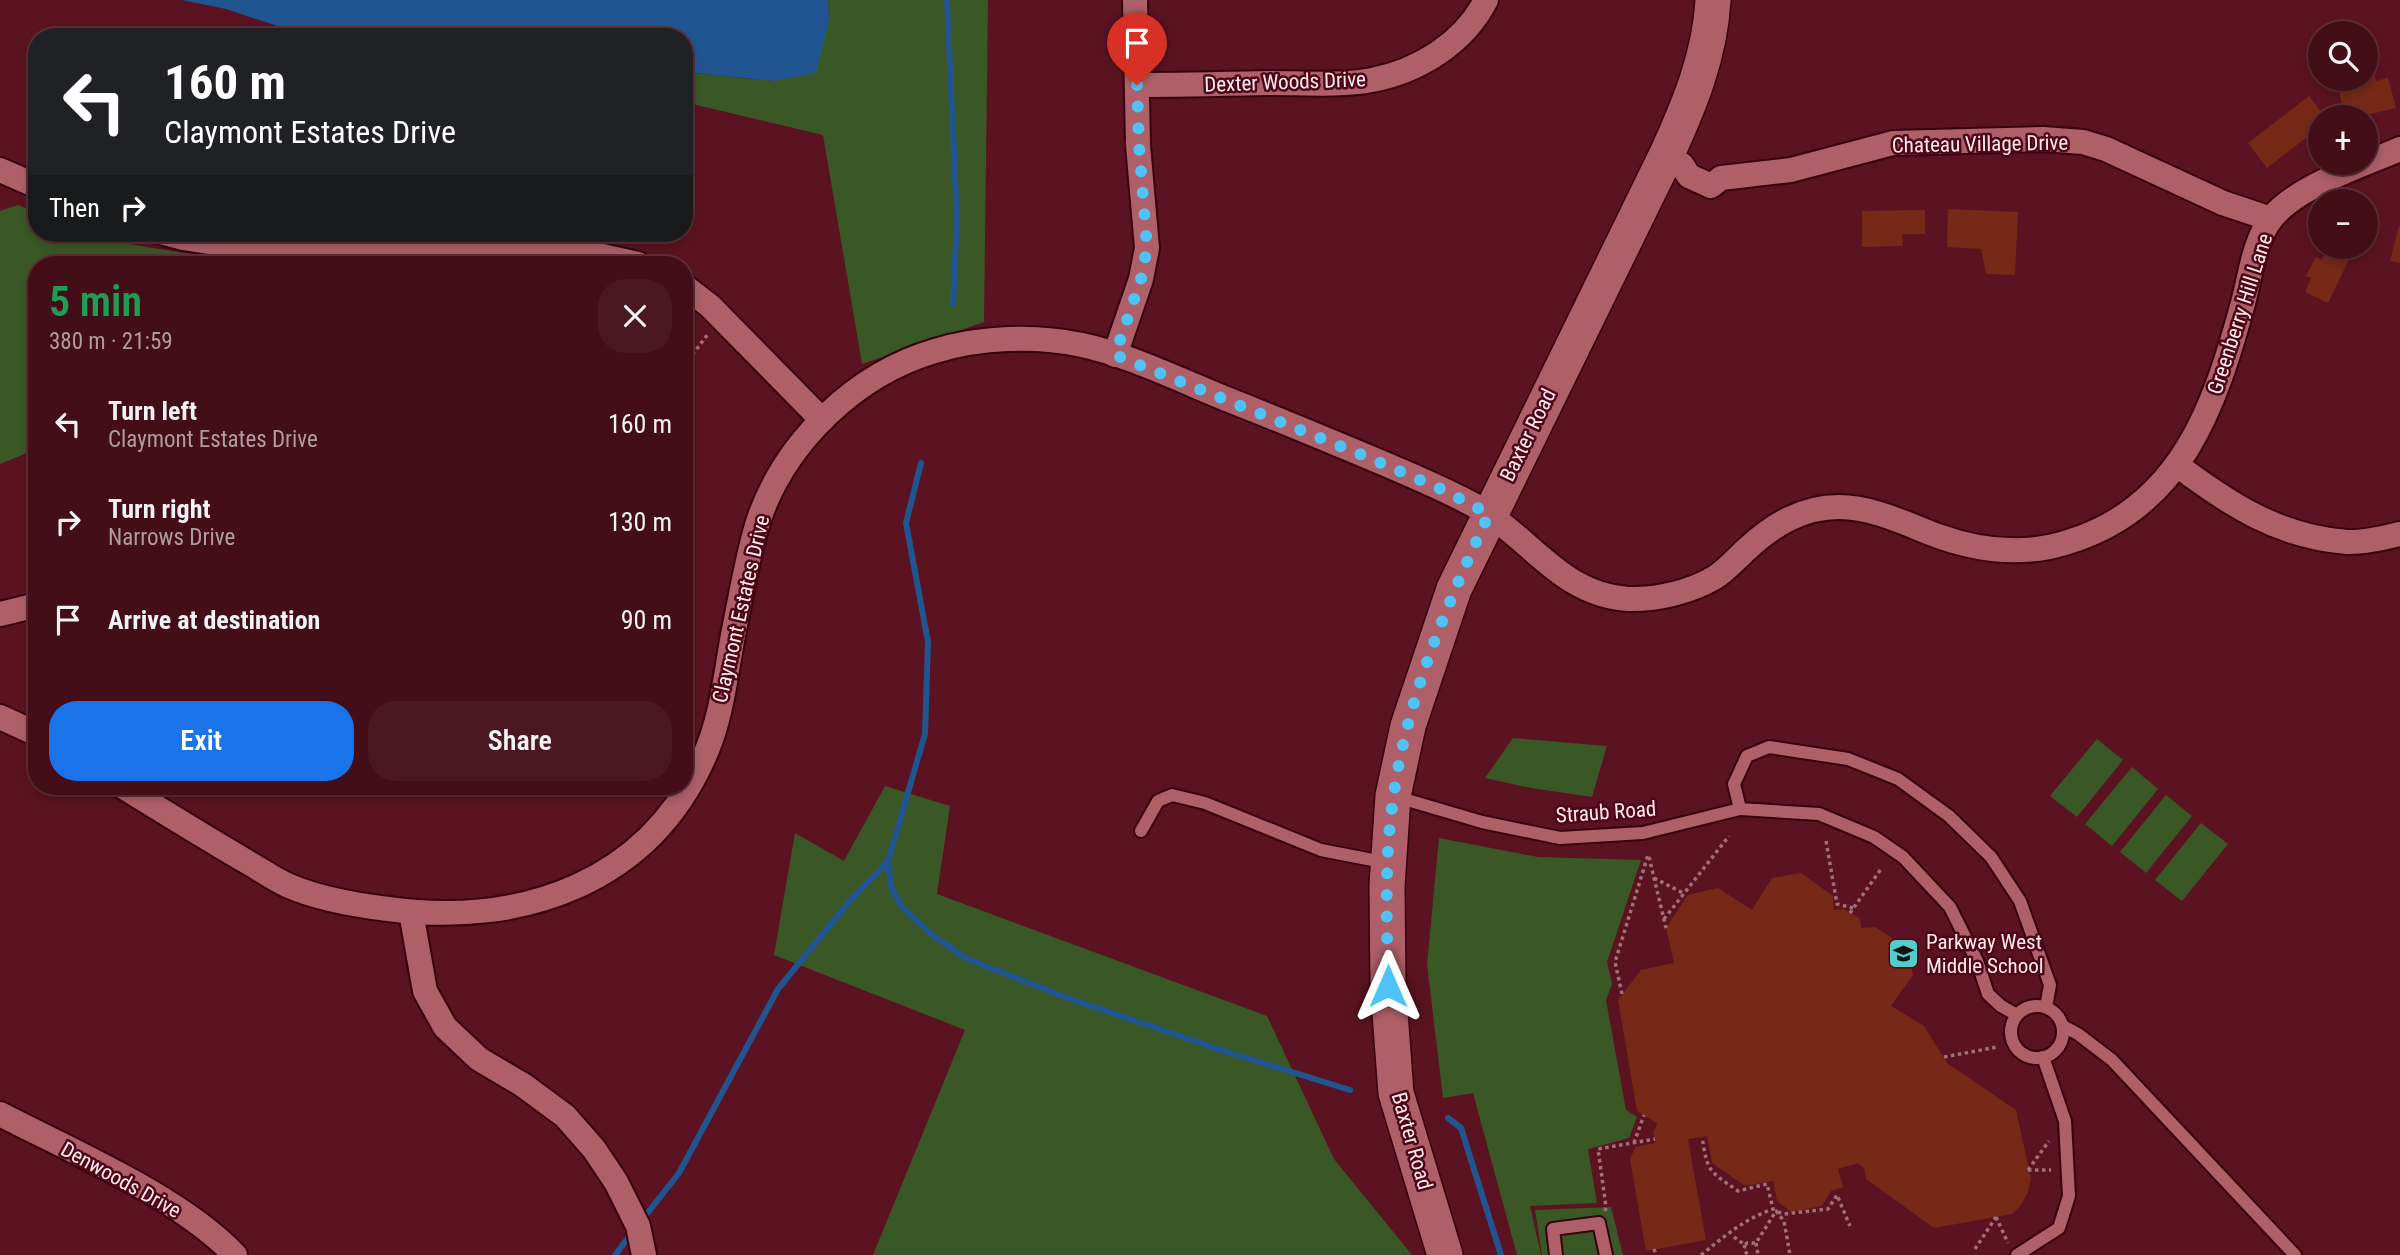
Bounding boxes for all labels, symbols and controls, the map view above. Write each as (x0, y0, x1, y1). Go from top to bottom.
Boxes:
pin (1107, 13, 1167, 85)
map controls (2308, 21, 2378, 259)
button: search (2308, 21, 2378, 91)
icon: arrive (1118, 24, 1156, 62)
text: 160 m (164, 54, 286, 111)
icon: left (49, 56, 140, 147)
street label: Dexter Woods Drive (1204, 67, 1366, 97)
button: + (2308, 105, 2378, 175)
text: Claymont Estates Drive (164, 113, 456, 151)
street label: Chateau Village Drive (1892, 130, 2069, 158)
icon: right (114, 189, 152, 227)
button: − (2308, 189, 2378, 259)
text: Then (49, 193, 100, 223)
street label: Greenberry Hill Lane (2203, 230, 2277, 397)
text: 5 min (49, 277, 142, 326)
button: close (598, 279, 672, 353)
text: 380 m · 21:59 (49, 328, 173, 355)
street label: Baxter Road (1495, 385, 1561, 485)
text: Turn left (108, 396, 197, 426)
icon: left (49, 405, 87, 443)
text: 160 m (608, 409, 672, 439)
text: Claymont Estates Drive (108, 426, 318, 453)
text: Turn right (108, 494, 210, 524)
icon: right (49, 503, 87, 541)
text: 130 m (608, 507, 672, 537)
street label: Claymont Estates Drive (708, 513, 774, 705)
text: Narrows Drive (108, 524, 235, 551)
icon: arrive (49, 601, 87, 639)
text: Arrive at destination (108, 605, 320, 635)
text: 90 m (621, 605, 672, 635)
button: Exit (49, 701, 354, 781)
button: Share (368, 701, 672, 781)
street label: Straub Road (1555, 797, 1657, 827)
place label: Parkway West Middle School (1926, 930, 2044, 978)
school or university icon: Parkway West Middle School (1886, 937, 1920, 971)
position arrow (1351, 949, 1425, 1023)
street label: Baxter Road (1387, 1090, 1437, 1192)
street label: Denwoods Drive (57, 1137, 185, 1223)

